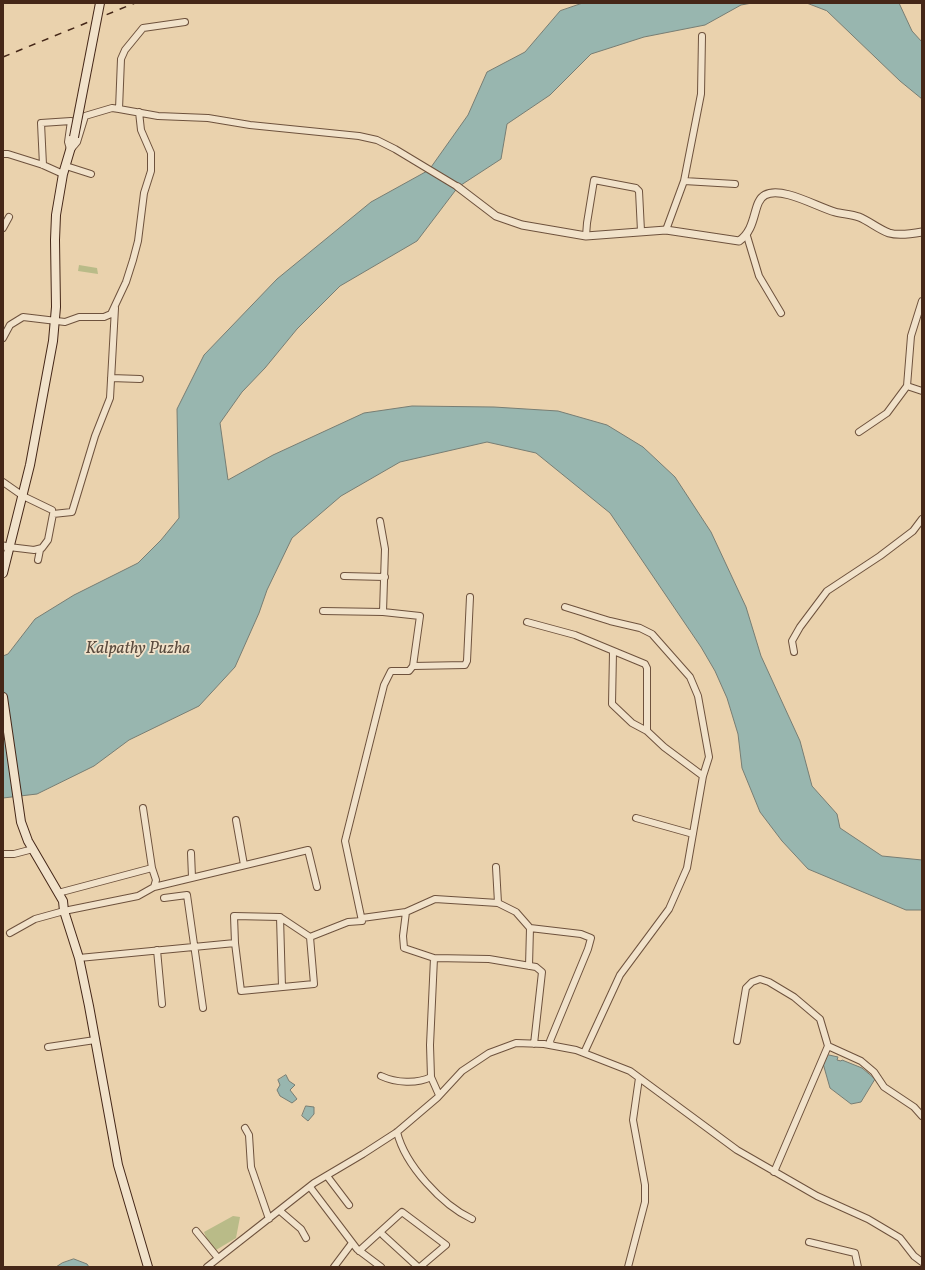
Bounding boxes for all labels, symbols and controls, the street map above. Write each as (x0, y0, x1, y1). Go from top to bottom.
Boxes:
water label: Kalpathy Puzha (86, 640, 190, 660)

